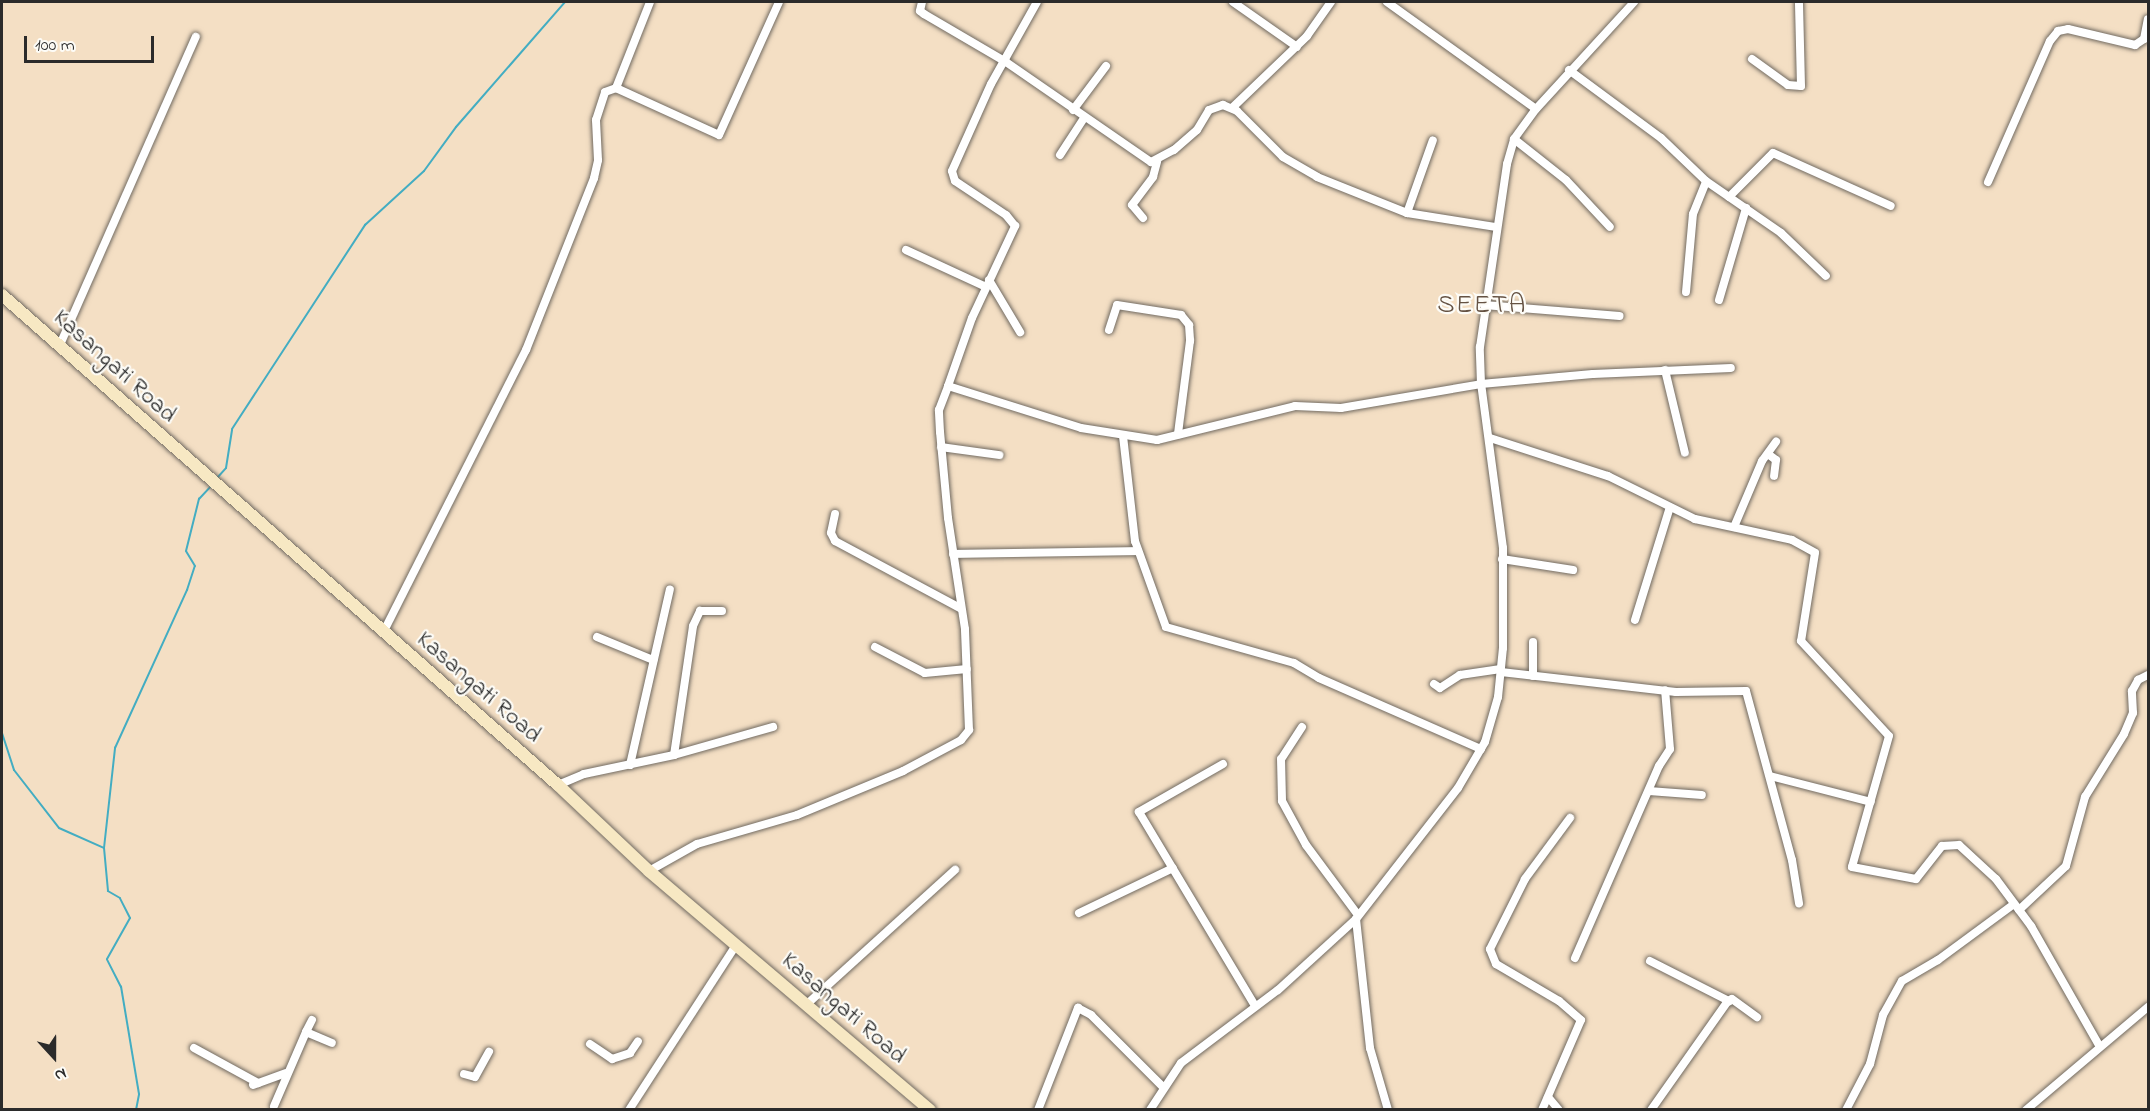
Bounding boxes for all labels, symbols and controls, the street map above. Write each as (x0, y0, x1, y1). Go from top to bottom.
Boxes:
scale bar (27, 24, 158, 62)
text: 100 m (35, 33, 75, 59)
district label: SEETA (1437, 290, 1527, 322)
street label: Kasangati Road (46, 304, 182, 430)
street label: Kasangati Road (410, 626, 546, 750)
street label: Kasangati Road (775, 947, 911, 1071)
north arrow (24, 1027, 84, 1087)
text: N (51, 1061, 70, 1087)

